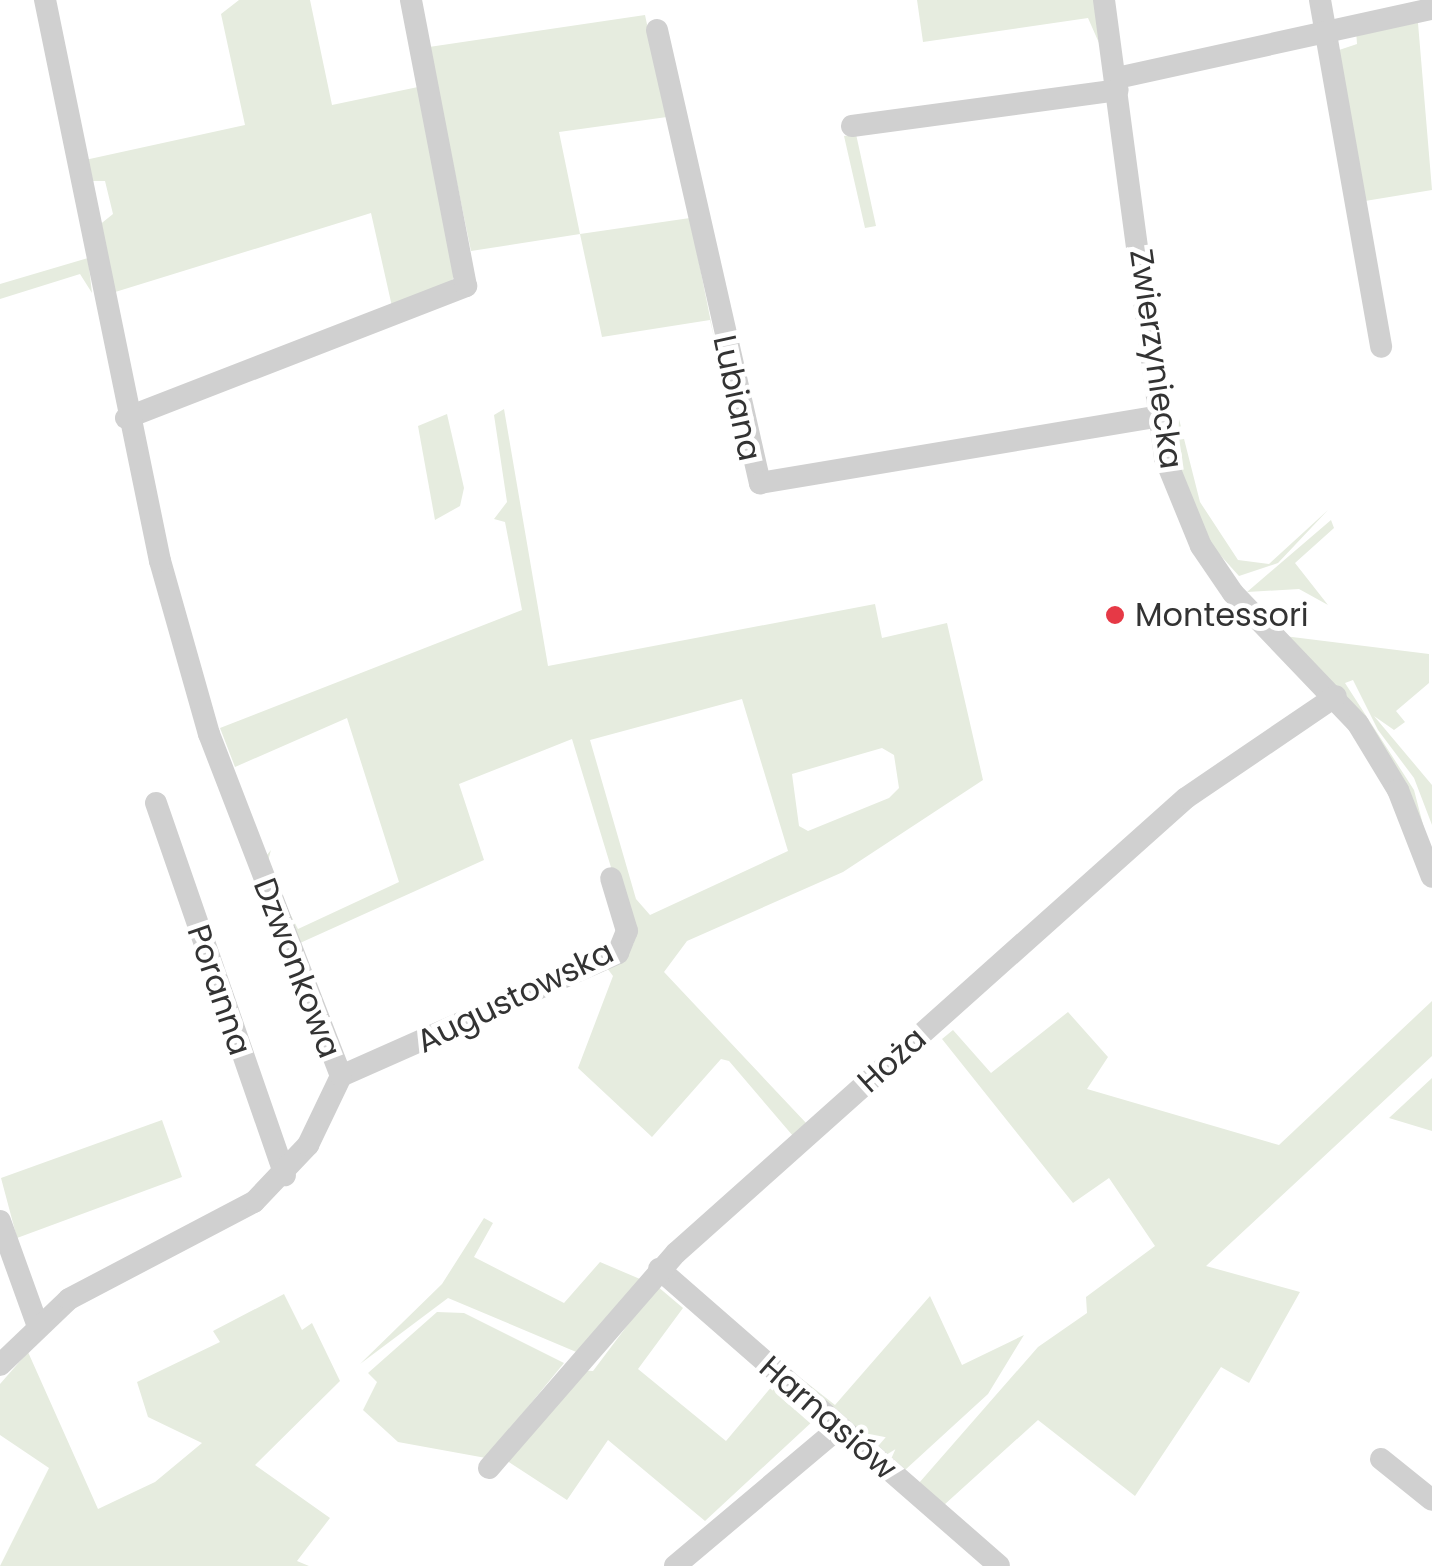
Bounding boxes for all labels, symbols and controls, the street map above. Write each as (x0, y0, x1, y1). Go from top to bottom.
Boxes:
street label: Zwierzyniecka (1122, 247, 1190, 471)
street label: Lubiana (705, 332, 769, 464)
place label: Montessori (1135, 596, 1309, 634)
marker: Montessori (1104, 604, 1126, 626)
street label: Dzwonkowa (245, 873, 349, 1063)
street label: Poranna (179, 920, 259, 1060)
street label: Augustowska (410, 933, 620, 1061)
street label: Hoża (850, 1019, 934, 1101)
street label: Harnasiów (752, 1348, 904, 1488)

